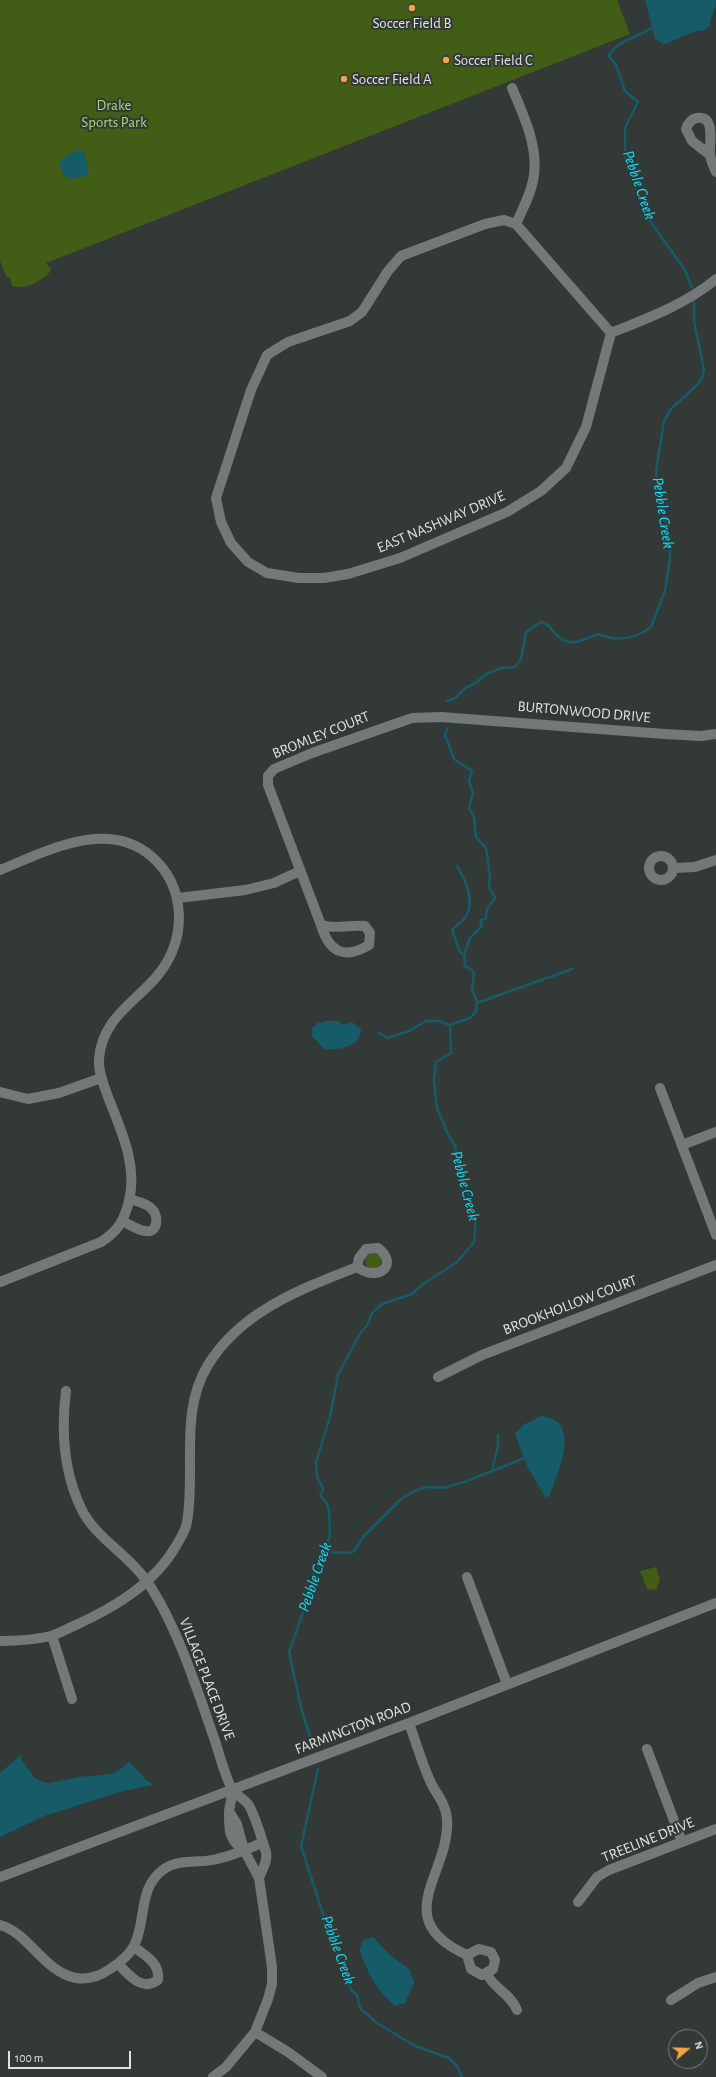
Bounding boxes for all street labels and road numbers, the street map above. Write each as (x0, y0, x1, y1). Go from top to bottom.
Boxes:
street label: EAST NASHWAY DRIVE (374, 487, 508, 557)
street label: BURTONWOOD DRIVE (517, 697, 651, 727)
street label: BROMLEY COURT (270, 707, 372, 763)
street label: BROOKHOLLOW COURT (501, 1271, 639, 1339)
street label: VILLAGE PLACE DRIVE (175, 1615, 239, 1743)
street label: FARMINGTON ROAD (292, 1698, 414, 1758)
street label: TREELINE DRIVE (599, 1813, 697, 1867)

